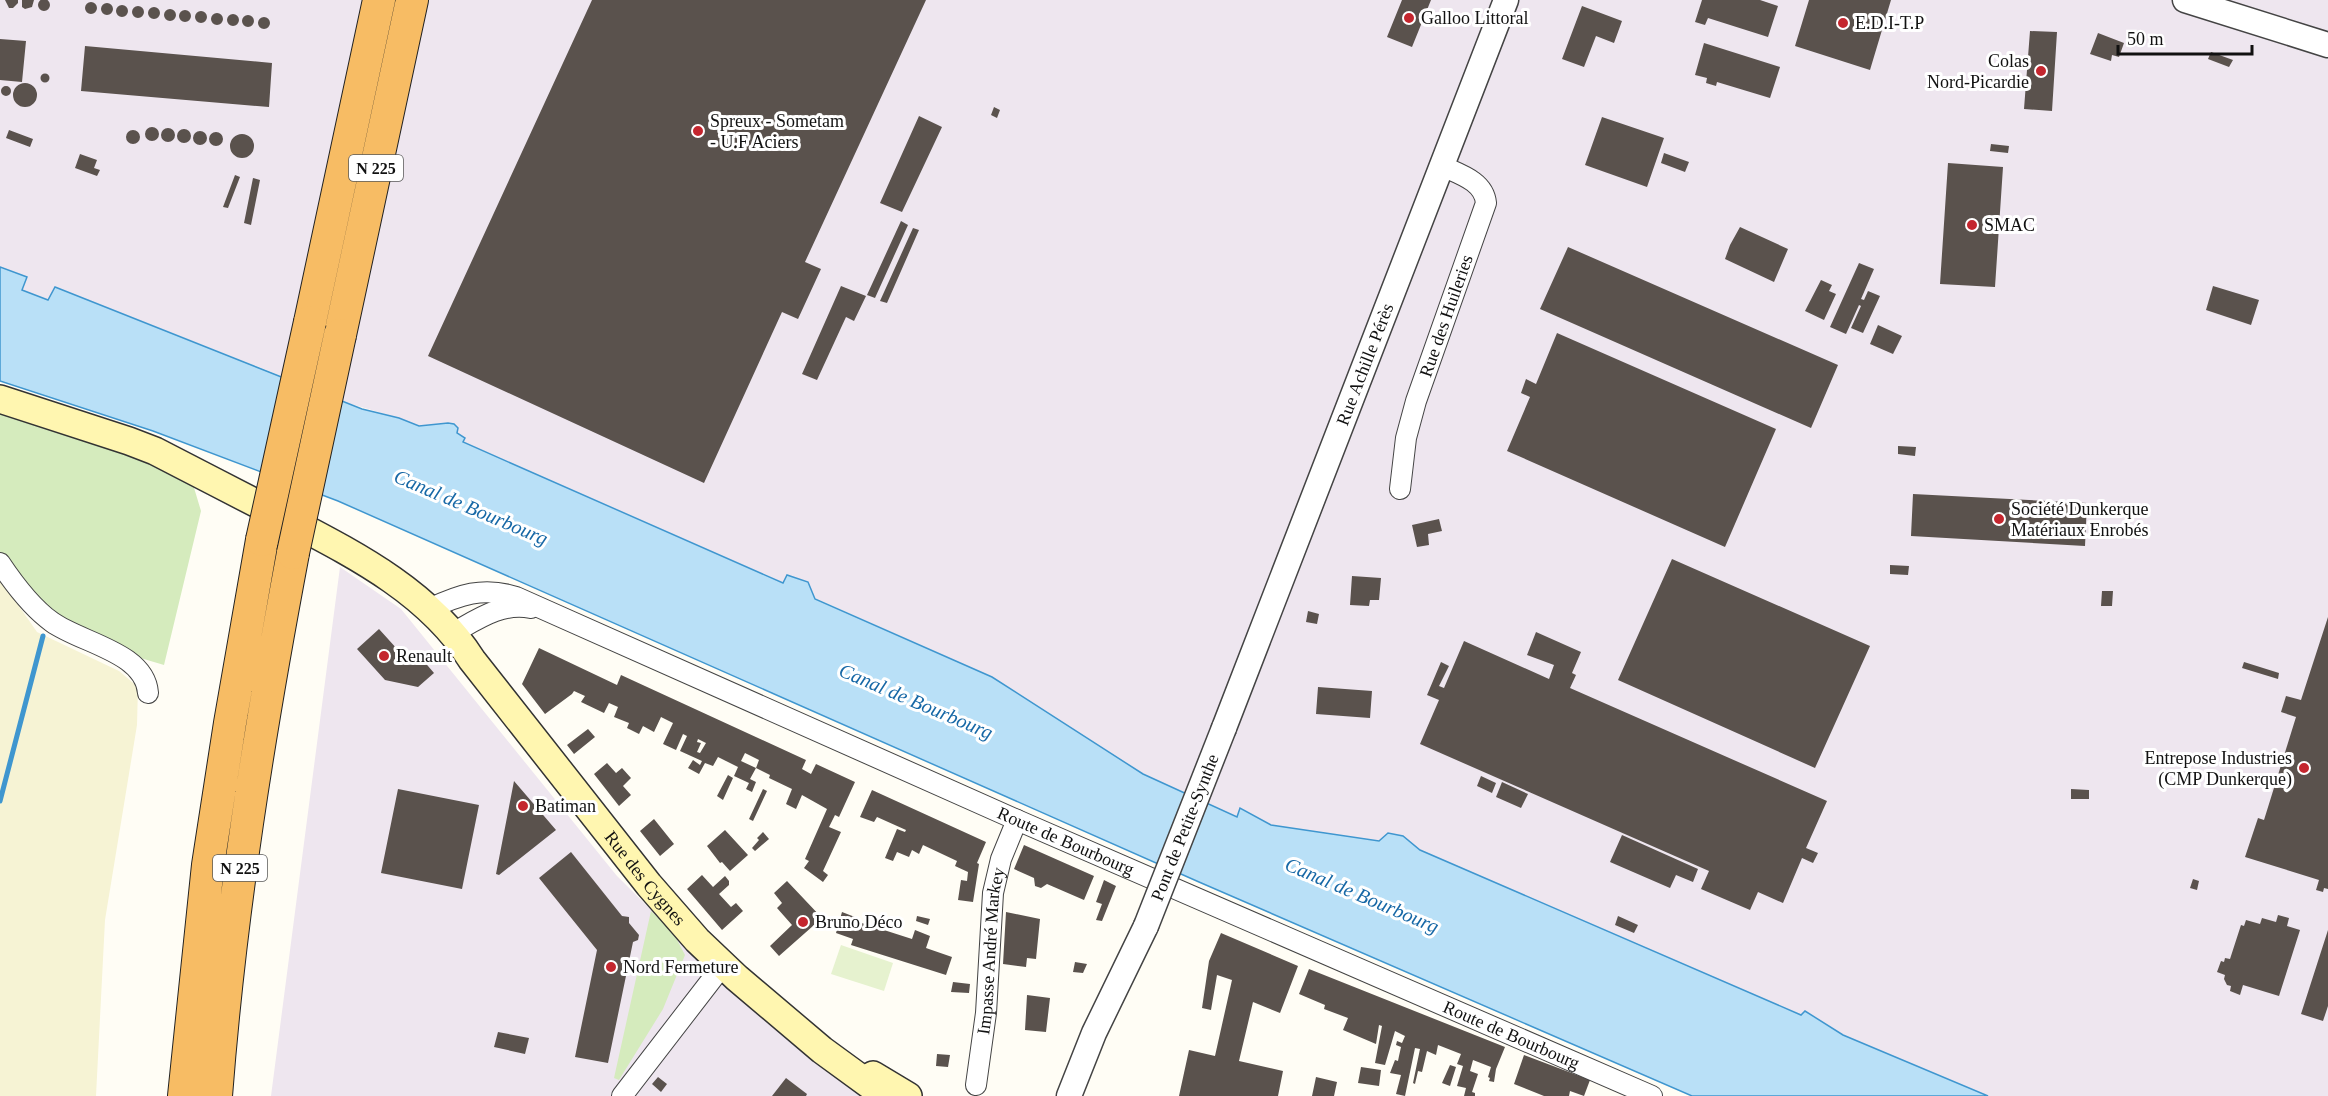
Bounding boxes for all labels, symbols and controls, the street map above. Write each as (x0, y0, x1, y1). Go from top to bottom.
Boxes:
place label: Galloo Littoral (1421, 8, 1528, 28)
marker: Galloo Littoral (1402, 11, 1416, 25)
place label: E.D.I-T.P (1855, 13, 1924, 33)
marker: E.D.I-T.P (1836, 16, 1850, 30)
scale bar (2118, 18, 2252, 56)
text: 50 m (2127, 29, 2164, 49)
place label: Colas Nord-Picardie (1927, 51, 2029, 92)
marker: Colas Nord-Picardie (2034, 64, 2048, 78)
place label: Spreux - Sometam - U.F Aciers (710, 111, 844, 152)
marker: Spreux - Sometam - U.F Aciers (691, 124, 705, 138)
road number: N 225 (349, 155, 403, 181)
place label: SMAC (1984, 215, 2035, 235)
marker: SMAC (1965, 218, 1979, 232)
street label: Rue des Huileries (1415, 252, 1477, 380)
street label: Rue Achille Pérès (1332, 301, 1398, 428)
water label: Canal de Bourbourg (390, 465, 551, 550)
place label: Société Dunkerque Matériaux Enrobés (2011, 499, 2148, 540)
marker: Société Dunkerque Matériaux Enrobés (1992, 512, 2006, 526)
place label: Renault (396, 646, 452, 666)
marker: Renault (377, 649, 391, 663)
water label: Canal de Bourbourg (835, 659, 996, 744)
place label: Entrepose Industries (CMP Dunkerque) (2145, 748, 2292, 790)
street label: Pont de Petite-Synthe (1147, 751, 1223, 904)
marker: Entrepose Industries (CMP Dunkerque) (2297, 761, 2311, 775)
place label: Batiman (535, 796, 596, 816)
marker: Batiman (516, 799, 530, 813)
street label: Route de Bourbourg (995, 803, 1137, 880)
street label: Rue des Cygnes (600, 827, 690, 929)
water label: Canal de Bourbourg (1281, 853, 1442, 938)
road number: N 225 (213, 855, 267, 881)
street label: Impasse André Markey (973, 865, 1009, 1036)
place label: Bruno Déco (815, 912, 902, 932)
marker: Bruno Déco (796, 915, 810, 929)
place label: Nord Fermeture (623, 957, 738, 977)
marker: Nord Fermeture (604, 960, 618, 974)
street label: Route de Bourbourg (1440, 997, 1583, 1073)

